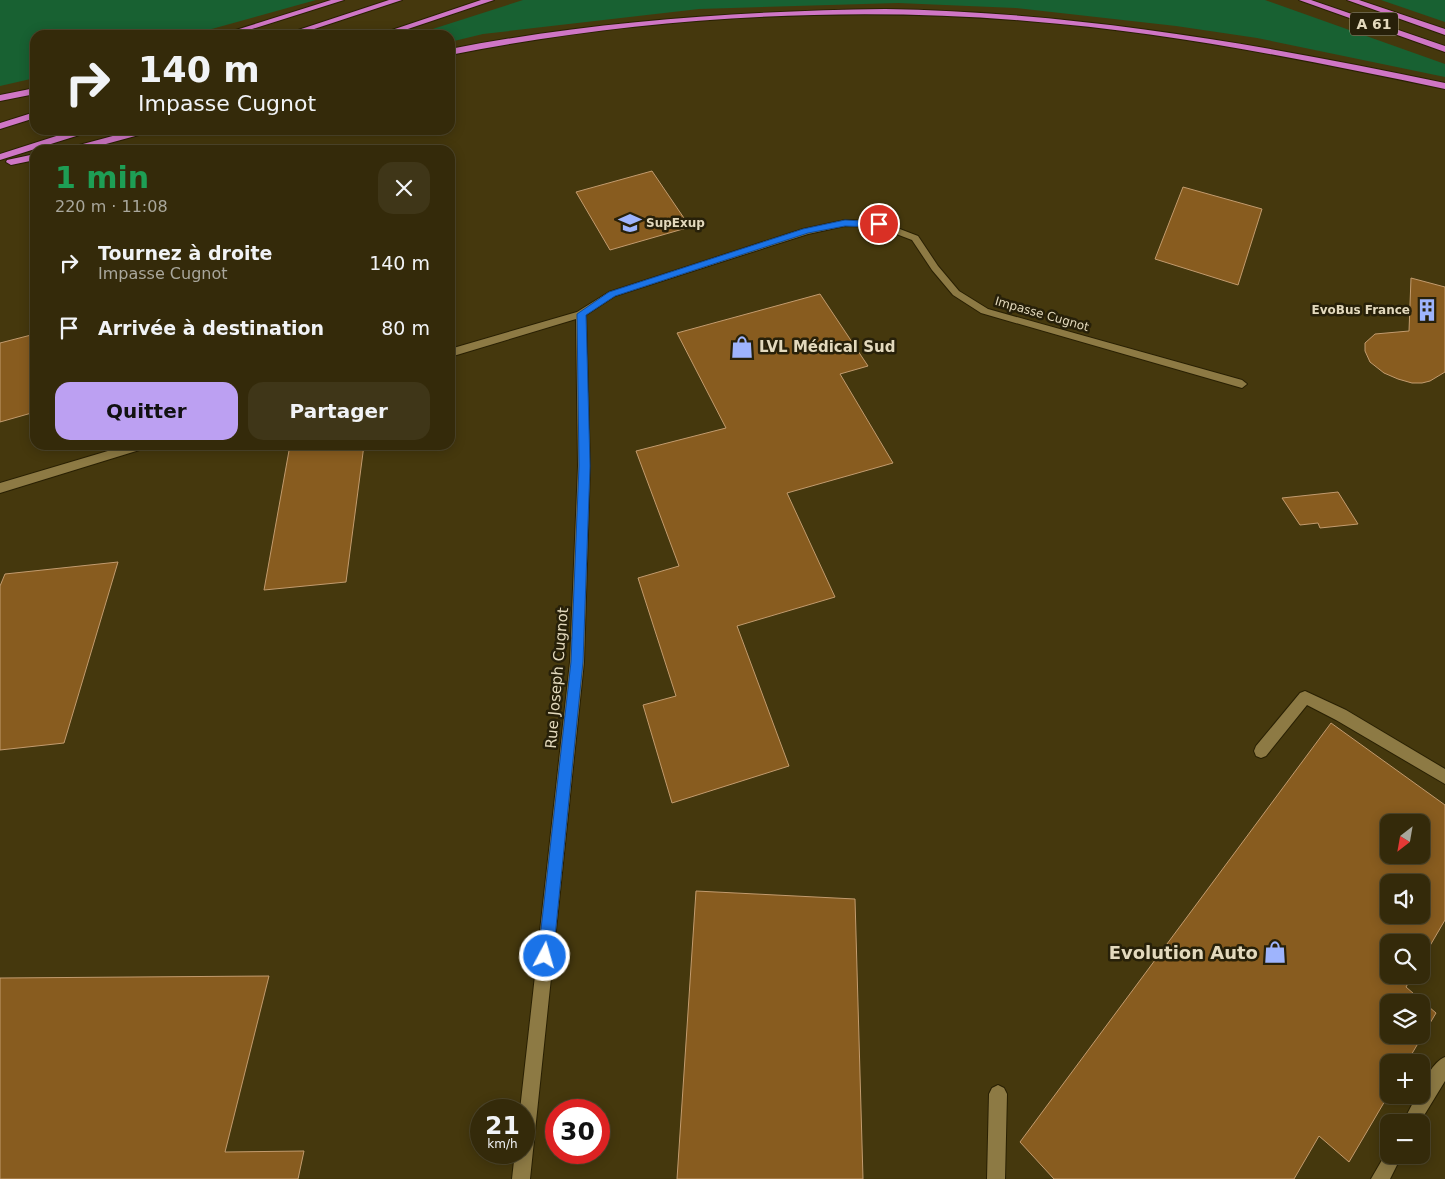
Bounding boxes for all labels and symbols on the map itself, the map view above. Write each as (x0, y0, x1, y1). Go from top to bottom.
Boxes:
road number: A 61 (1350, 12, 1398, 36)
pin (858, 203, 900, 245)
school or university icon: SupExup (617, 210, 643, 236)
place label: SupExup (646, 216, 705, 230)
street label: Impasse Cugnot (993, 294, 1091, 334)
building icon: EvoBus France (1414, 297, 1440, 323)
place label: EvoBus France (1311, 303, 1410, 317)
shop icon: LVL Médical Sud (729, 334, 755, 360)
place label: LVL Médical Sud (759, 338, 895, 356)
street label: Rue Joseph Cugnot (542, 606, 572, 749)
north arrow (1380, 814, 1430, 864)
position arrow (518, 929, 570, 981)
shop icon: Evolution Auto (1262, 939, 1288, 965)
place label: Evolution Auto (1109, 942, 1258, 963)
speed limit sign: 30 (545, 1099, 610, 1164)

